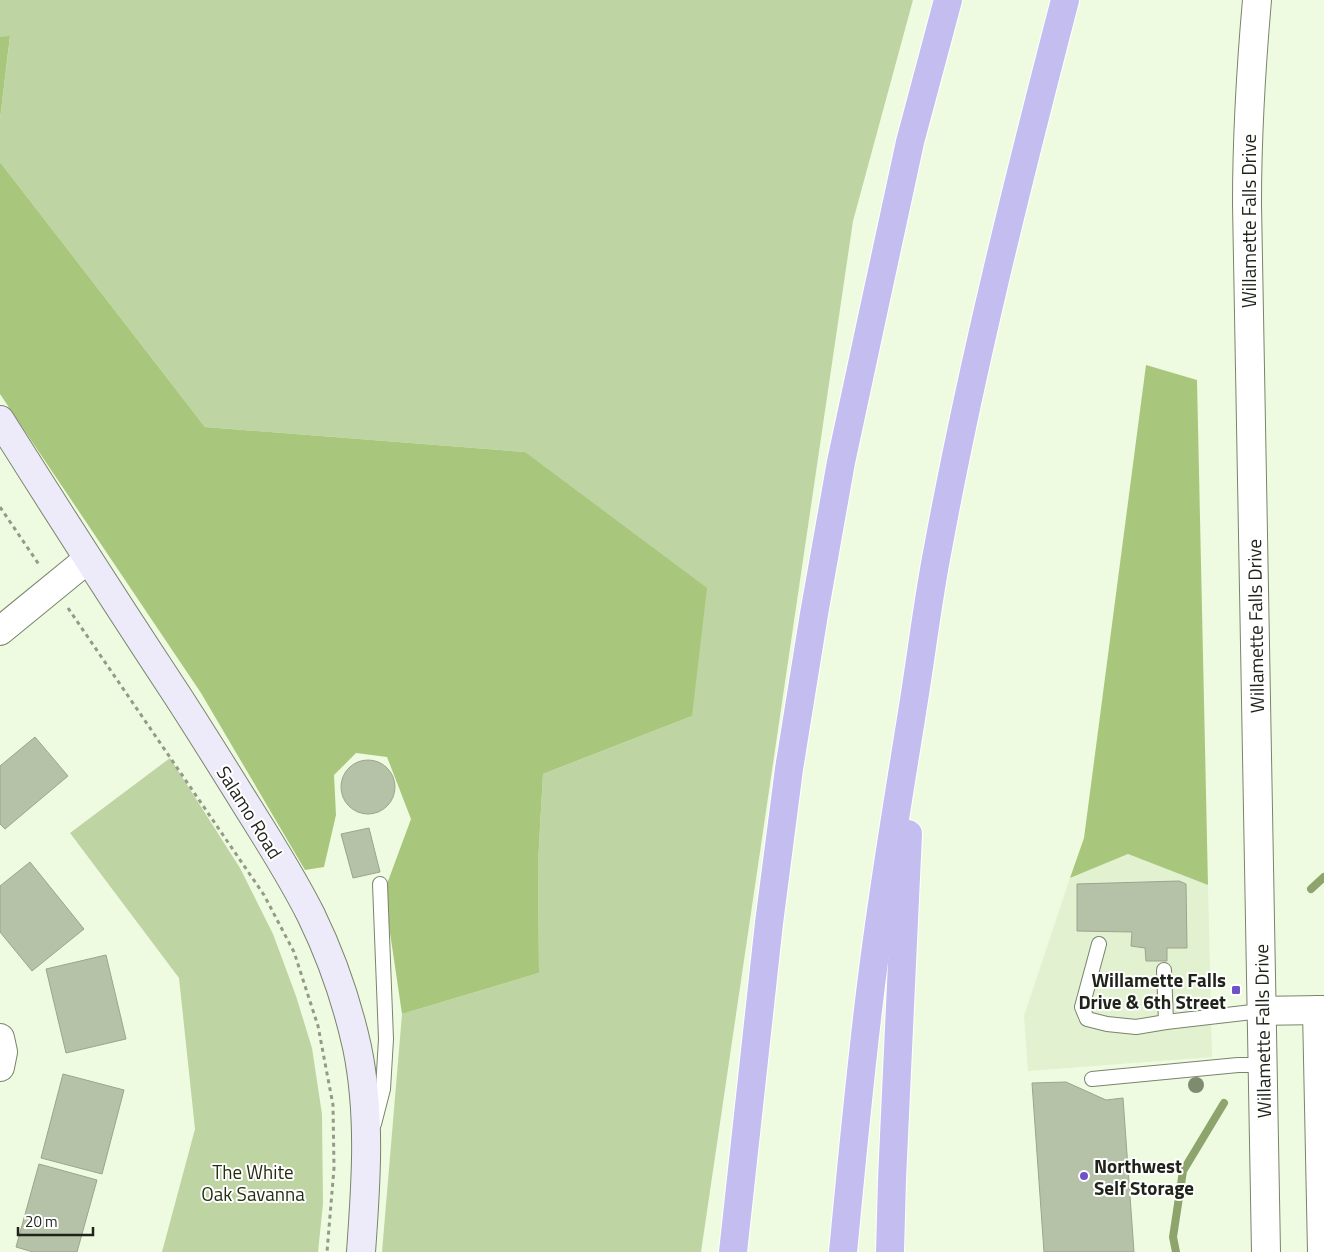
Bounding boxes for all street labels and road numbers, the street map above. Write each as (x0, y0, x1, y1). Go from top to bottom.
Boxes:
street label: Willamette Falls Drive (1234, 134, 1263, 308)
street label: Willamette Falls Drive (1239, 539, 1271, 713)
street label: Salamo Road (210, 760, 290, 864)
street label: Willamette Falls Drive (1246, 944, 1278, 1118)

